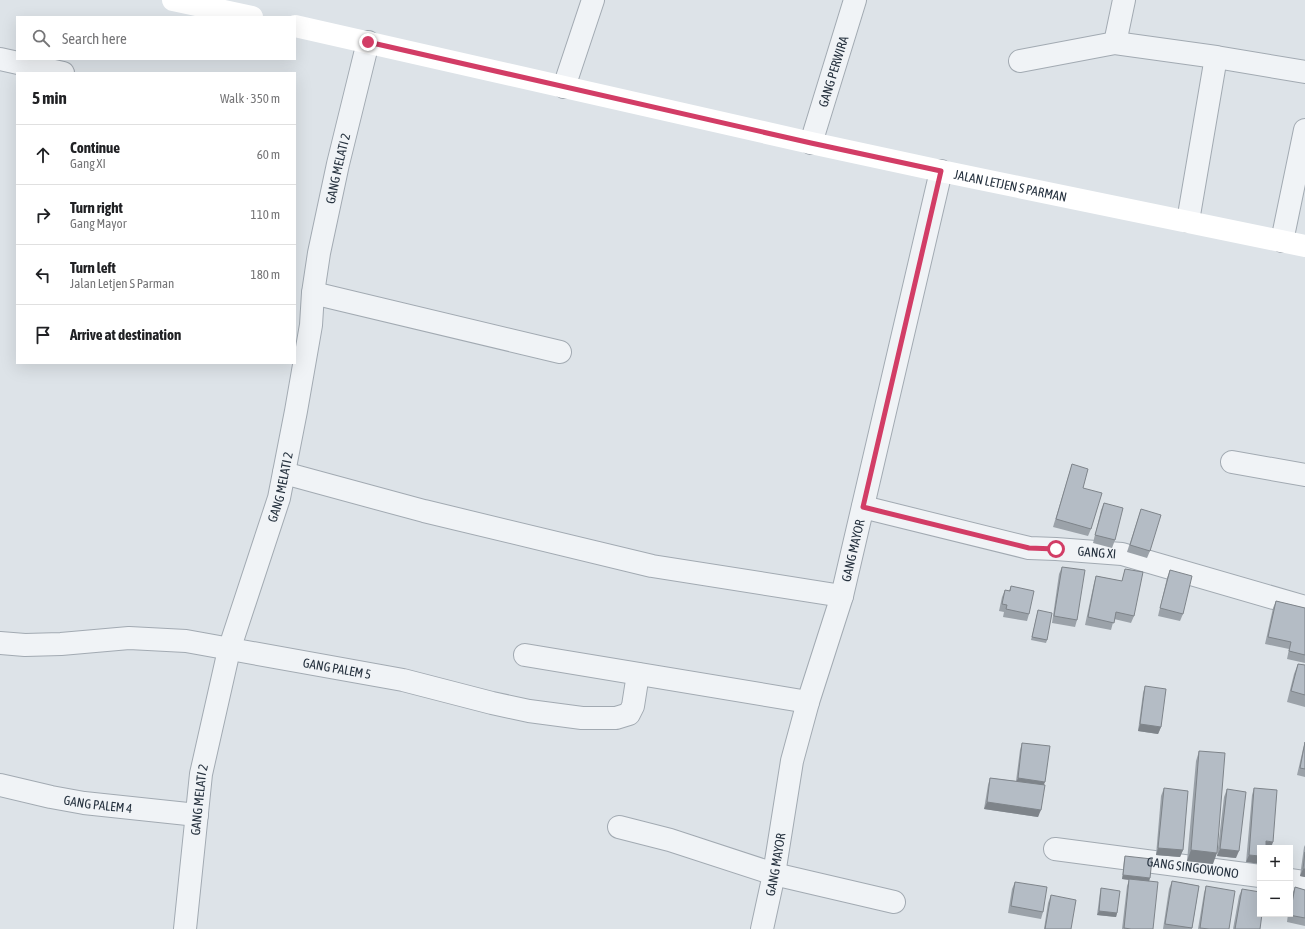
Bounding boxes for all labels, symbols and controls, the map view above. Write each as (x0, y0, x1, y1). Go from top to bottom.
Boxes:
search box (16, 16, 296, 60)
icon: search (30, 27, 52, 49)
text: Search here (62, 30, 127, 47)
route end (359, 33, 377, 51)
street label: GANG PERWIRA (815, 33, 851, 109)
text: 5 min (32, 88, 67, 108)
text: Walk · 350 m (220, 91, 280, 106)
street label: GANG MELATI 2 (322, 132, 353, 205)
text: Continue (70, 139, 120, 156)
icon: ahead (32, 144, 54, 166)
text: 60 m (257, 147, 280, 162)
text: Gang XI (70, 156, 106, 171)
street label: JALAN LETJEN S PARMAN (953, 166, 1068, 204)
text: Turn right (70, 199, 123, 216)
icon: right (32, 204, 54, 226)
text: 110 m (251, 207, 280, 222)
text: Gang Mayor (70, 216, 127, 231)
text: Turn left (70, 259, 116, 276)
icon: left (32, 264, 54, 286)
text: 180 m (251, 267, 280, 282)
text: Jalan Letjen S Parman (70, 276, 174, 291)
icon: arrive (32, 324, 54, 346)
text: Arrive at destination (70, 326, 181, 343)
street label: GANG MELATI 2 (264, 451, 295, 524)
street label: GANG MAYOR (838, 517, 867, 583)
route start (1047, 540, 1065, 558)
street label: GANG XI (1077, 543, 1117, 561)
street label: GANG PALEM 5 (302, 655, 372, 682)
street label: GANG MELATI 2 (187, 763, 211, 836)
street label: GANG PALEM 4 (63, 792, 133, 816)
street label: GANG MAYOR (762, 831, 788, 897)
map controls (1257, 845, 1293, 917)
button: + (1257, 845, 1293, 881)
street label: GANG SINGOWONO (1146, 854, 1240, 881)
button: − (1257, 881, 1293, 917)

